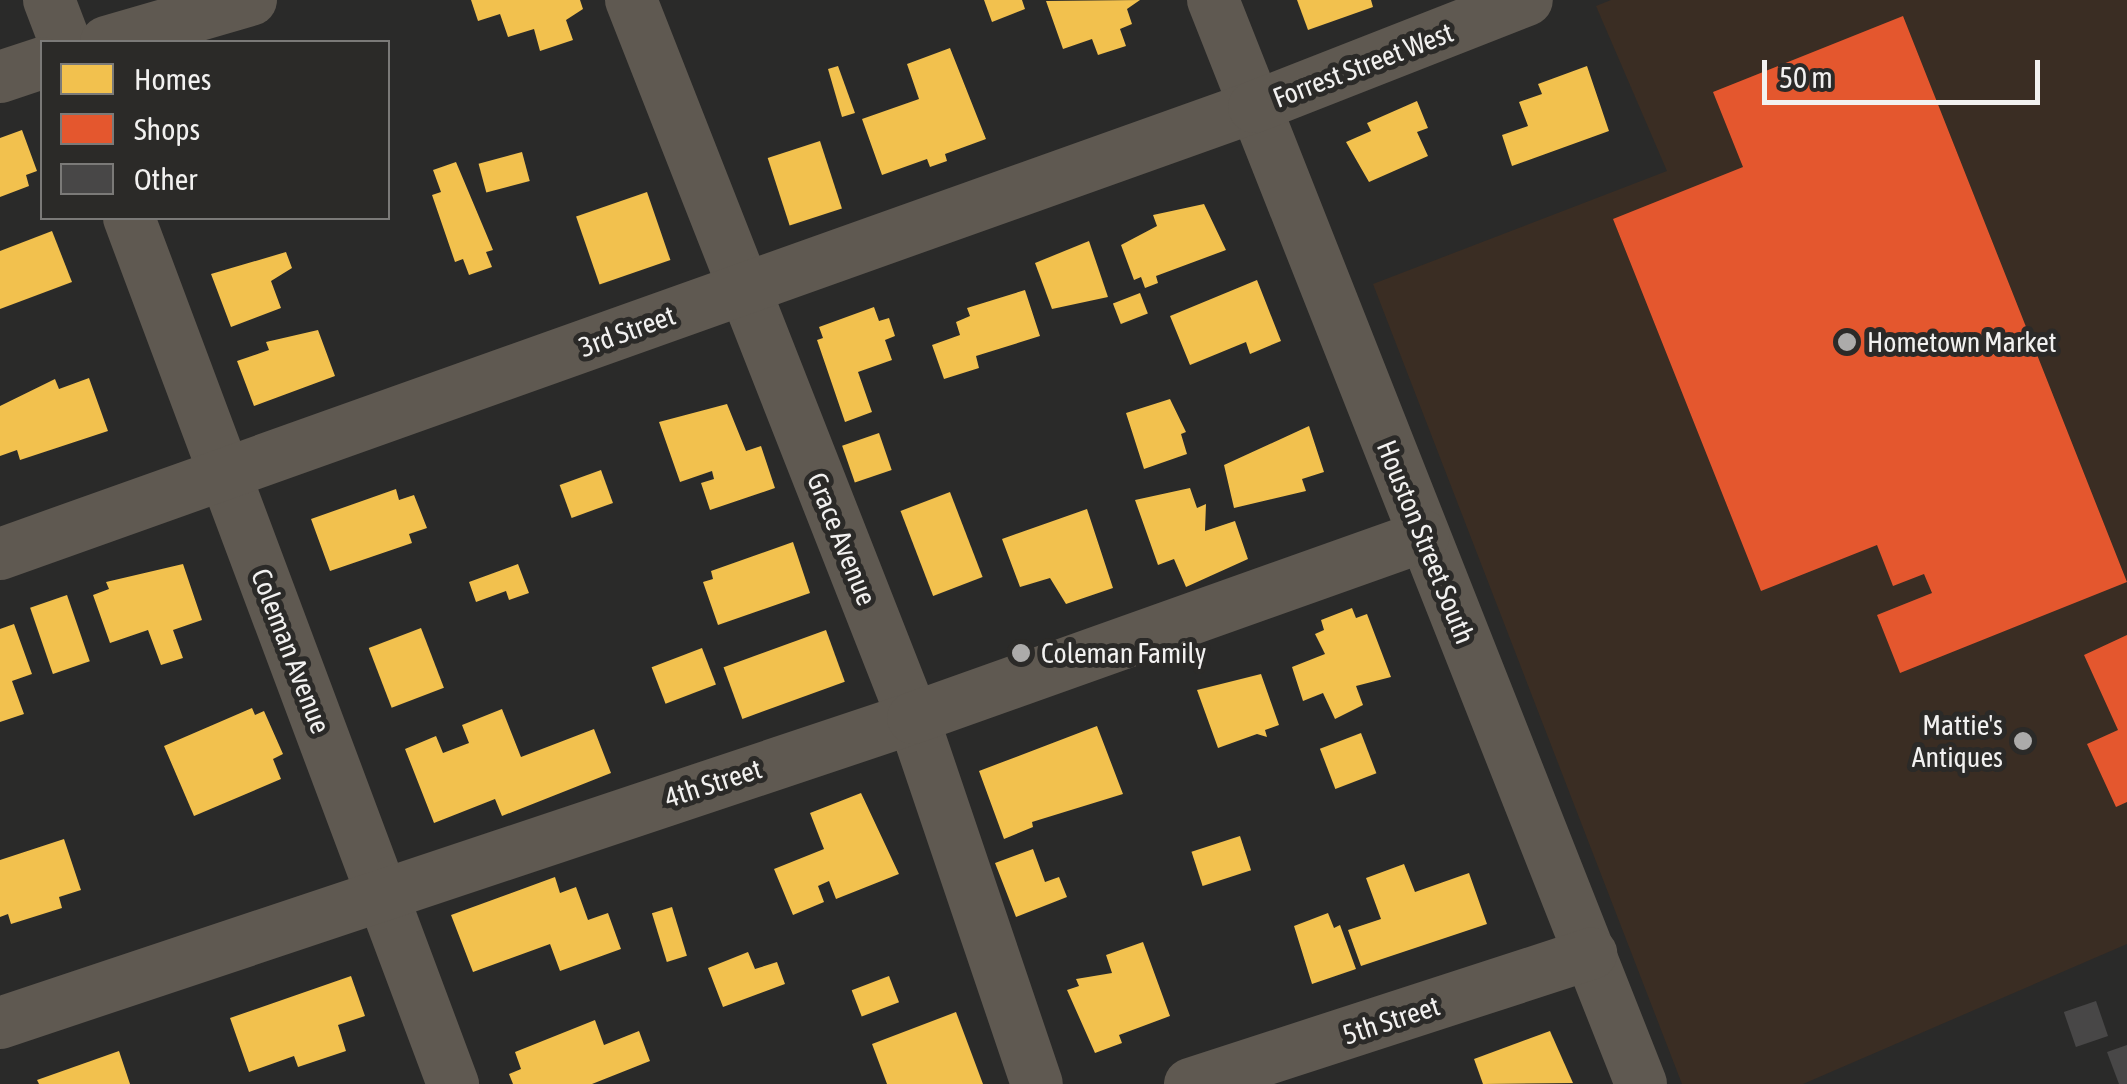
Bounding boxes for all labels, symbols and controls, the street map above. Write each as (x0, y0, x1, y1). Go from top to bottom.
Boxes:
street label: Forrest Street West (1268, 15, 1458, 115)
legend (40, 40, 390, 220)
scale bar (1767, 40, 2044, 102)
text: 50 m (1779, 60, 1833, 94)
text: Homes (134, 62, 211, 96)
text: Shops (134, 112, 200, 146)
text: Other (134, 162, 197, 196)
street label: 3rd Street (574, 298, 680, 364)
place label: Hometown Market (1867, 325, 2057, 359)
marker: Hometown Market (1836, 331, 1858, 353)
street label: Houston Street South (1370, 435, 1482, 649)
street label: Grace Avenue (800, 468, 884, 610)
street label: Coleman Avenue (244, 564, 338, 738)
place label: Coleman Family (1041, 636, 1206, 670)
marker: Coleman Family (1010, 642, 1032, 664)
place label: Mattie's Antiques (1912, 708, 2003, 774)
marker: Mattie's Antiques (2012, 730, 2034, 752)
street label: 4th Street (660, 752, 766, 814)
street label: 5th Street (1338, 989, 1444, 1051)

